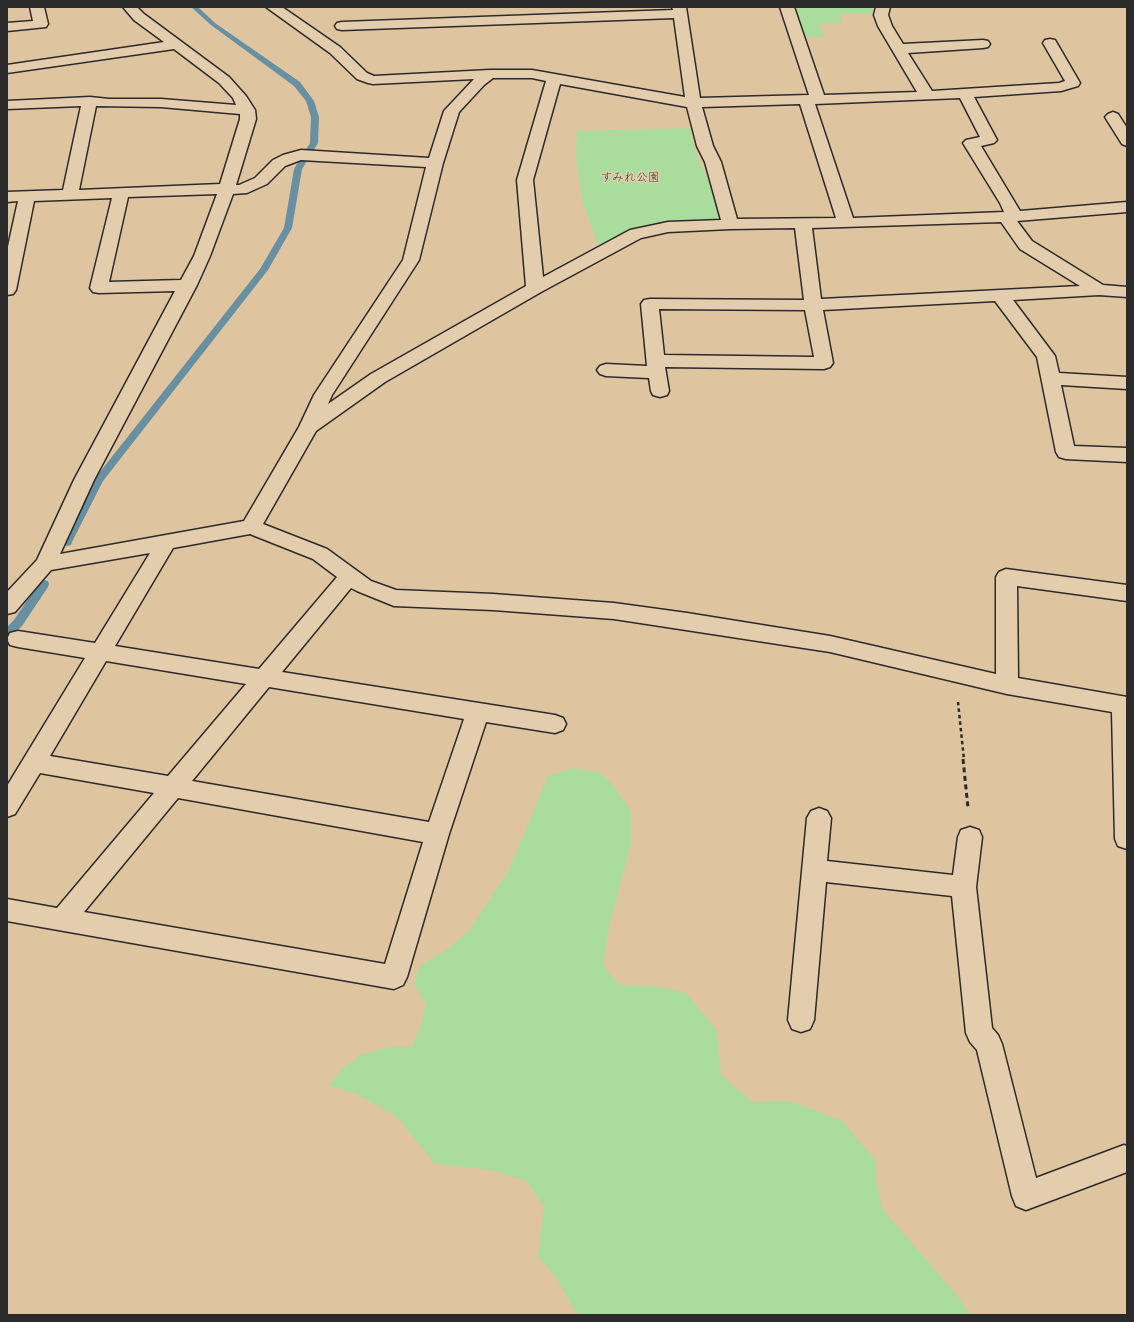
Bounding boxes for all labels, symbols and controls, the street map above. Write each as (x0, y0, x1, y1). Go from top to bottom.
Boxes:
park label: すみれ公園 (600, 172, 660, 186)

